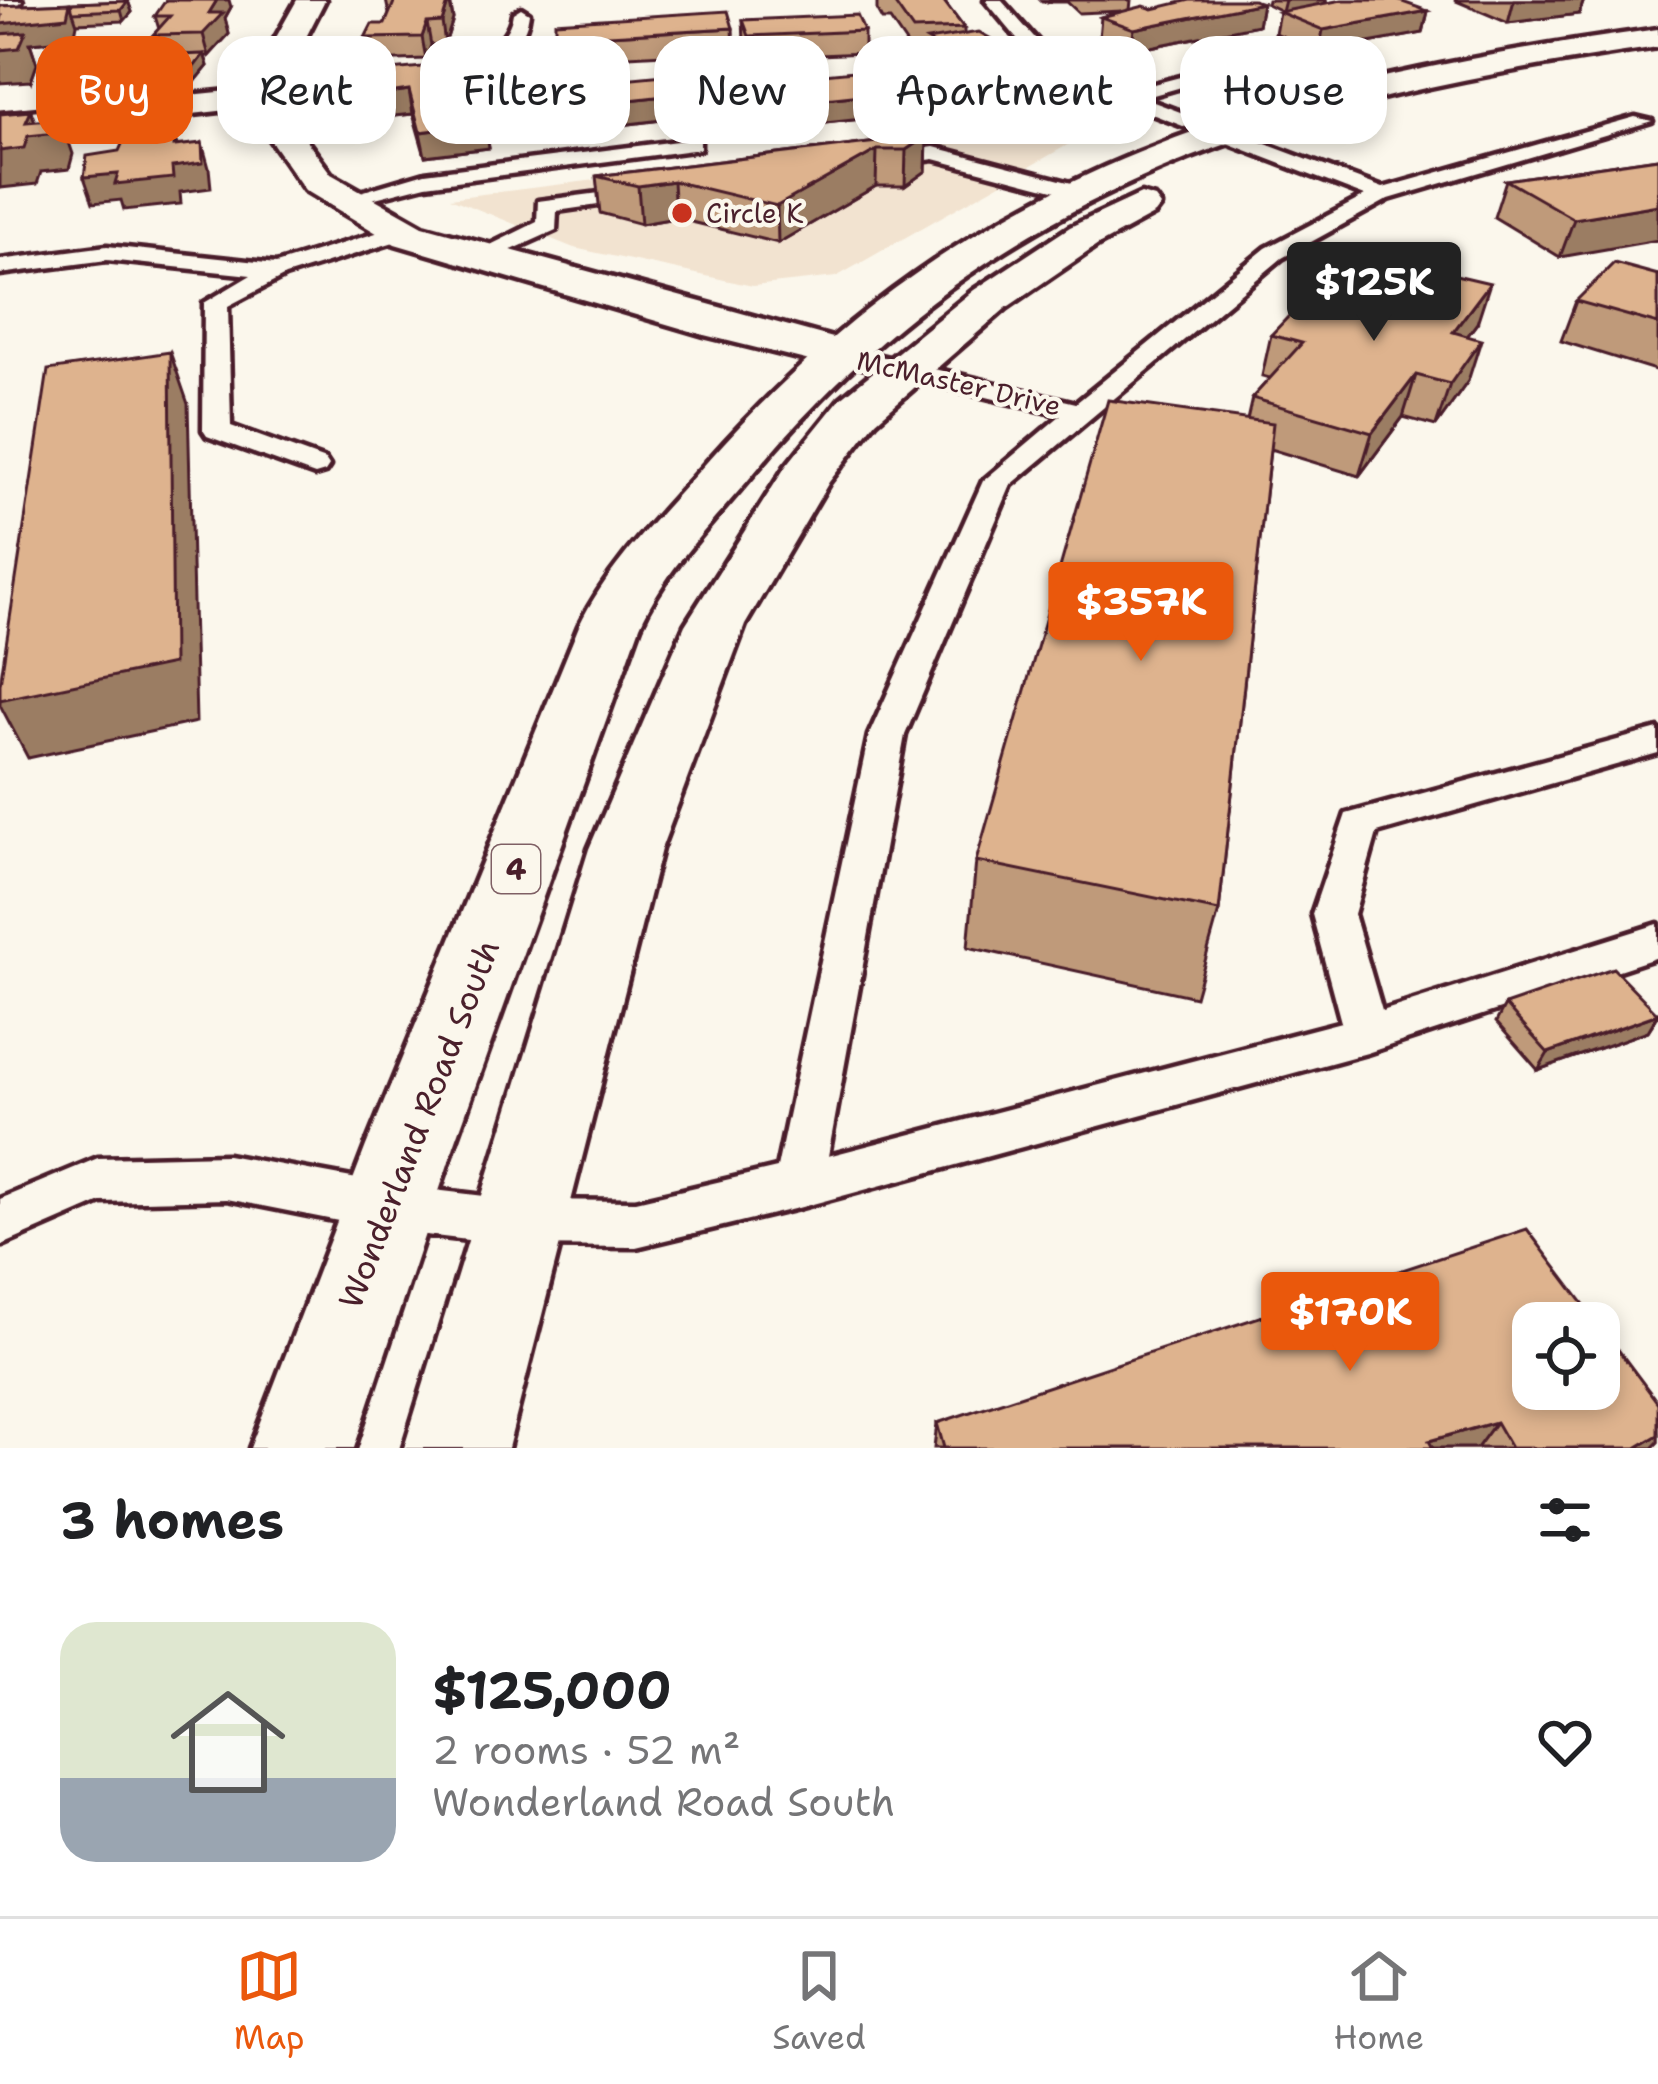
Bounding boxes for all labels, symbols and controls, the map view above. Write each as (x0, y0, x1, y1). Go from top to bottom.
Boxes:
chip: Buy (36, 36, 193, 144)
chip: Rent (217, 36, 396, 144)
chip: Filters (420, 36, 630, 144)
chip: New (654, 36, 829, 144)
chip: Apartment (853, 36, 1156, 144)
chip: House (1180, 36, 1387, 144)
place label: Circle K (706, 195, 804, 232)
marker: Circle K (669, 200, 695, 226)
pin: $125K (1290, 242, 1458, 344)
text: $125K (1314, 255, 1434, 307)
street label: McMaster Drive (853, 342, 1065, 424)
pin: $357K (1057, 562, 1225, 664)
text: $357K (1075, 575, 1207, 627)
road number: 4 (492, 845, 540, 893)
street label: Wonderland Road South (328, 933, 510, 1315)
pin: $170K (1266, 1272, 1434, 1374)
text: $170K (1288, 1285, 1412, 1337)
map controls (1512, 1302, 1620, 1410)
button: locate (1512, 1302, 1620, 1410)
text: 3 homes (60, 1486, 284, 1554)
icon: filters (1532, 1487, 1598, 1553)
text: $125,000 (432, 1656, 672, 1724)
icon: home (156, 1670, 300, 1814)
icon: heart (1532, 1709, 1598, 1775)
text: 2 rooms · 52 m² (432, 1724, 741, 1776)
text: Wonderland Road South (432, 1776, 895, 1828)
tab: Map (234, 1943, 305, 2060)
tab: Saved (772, 1943, 866, 2060)
tab: Home (1333, 1943, 1424, 2060)

